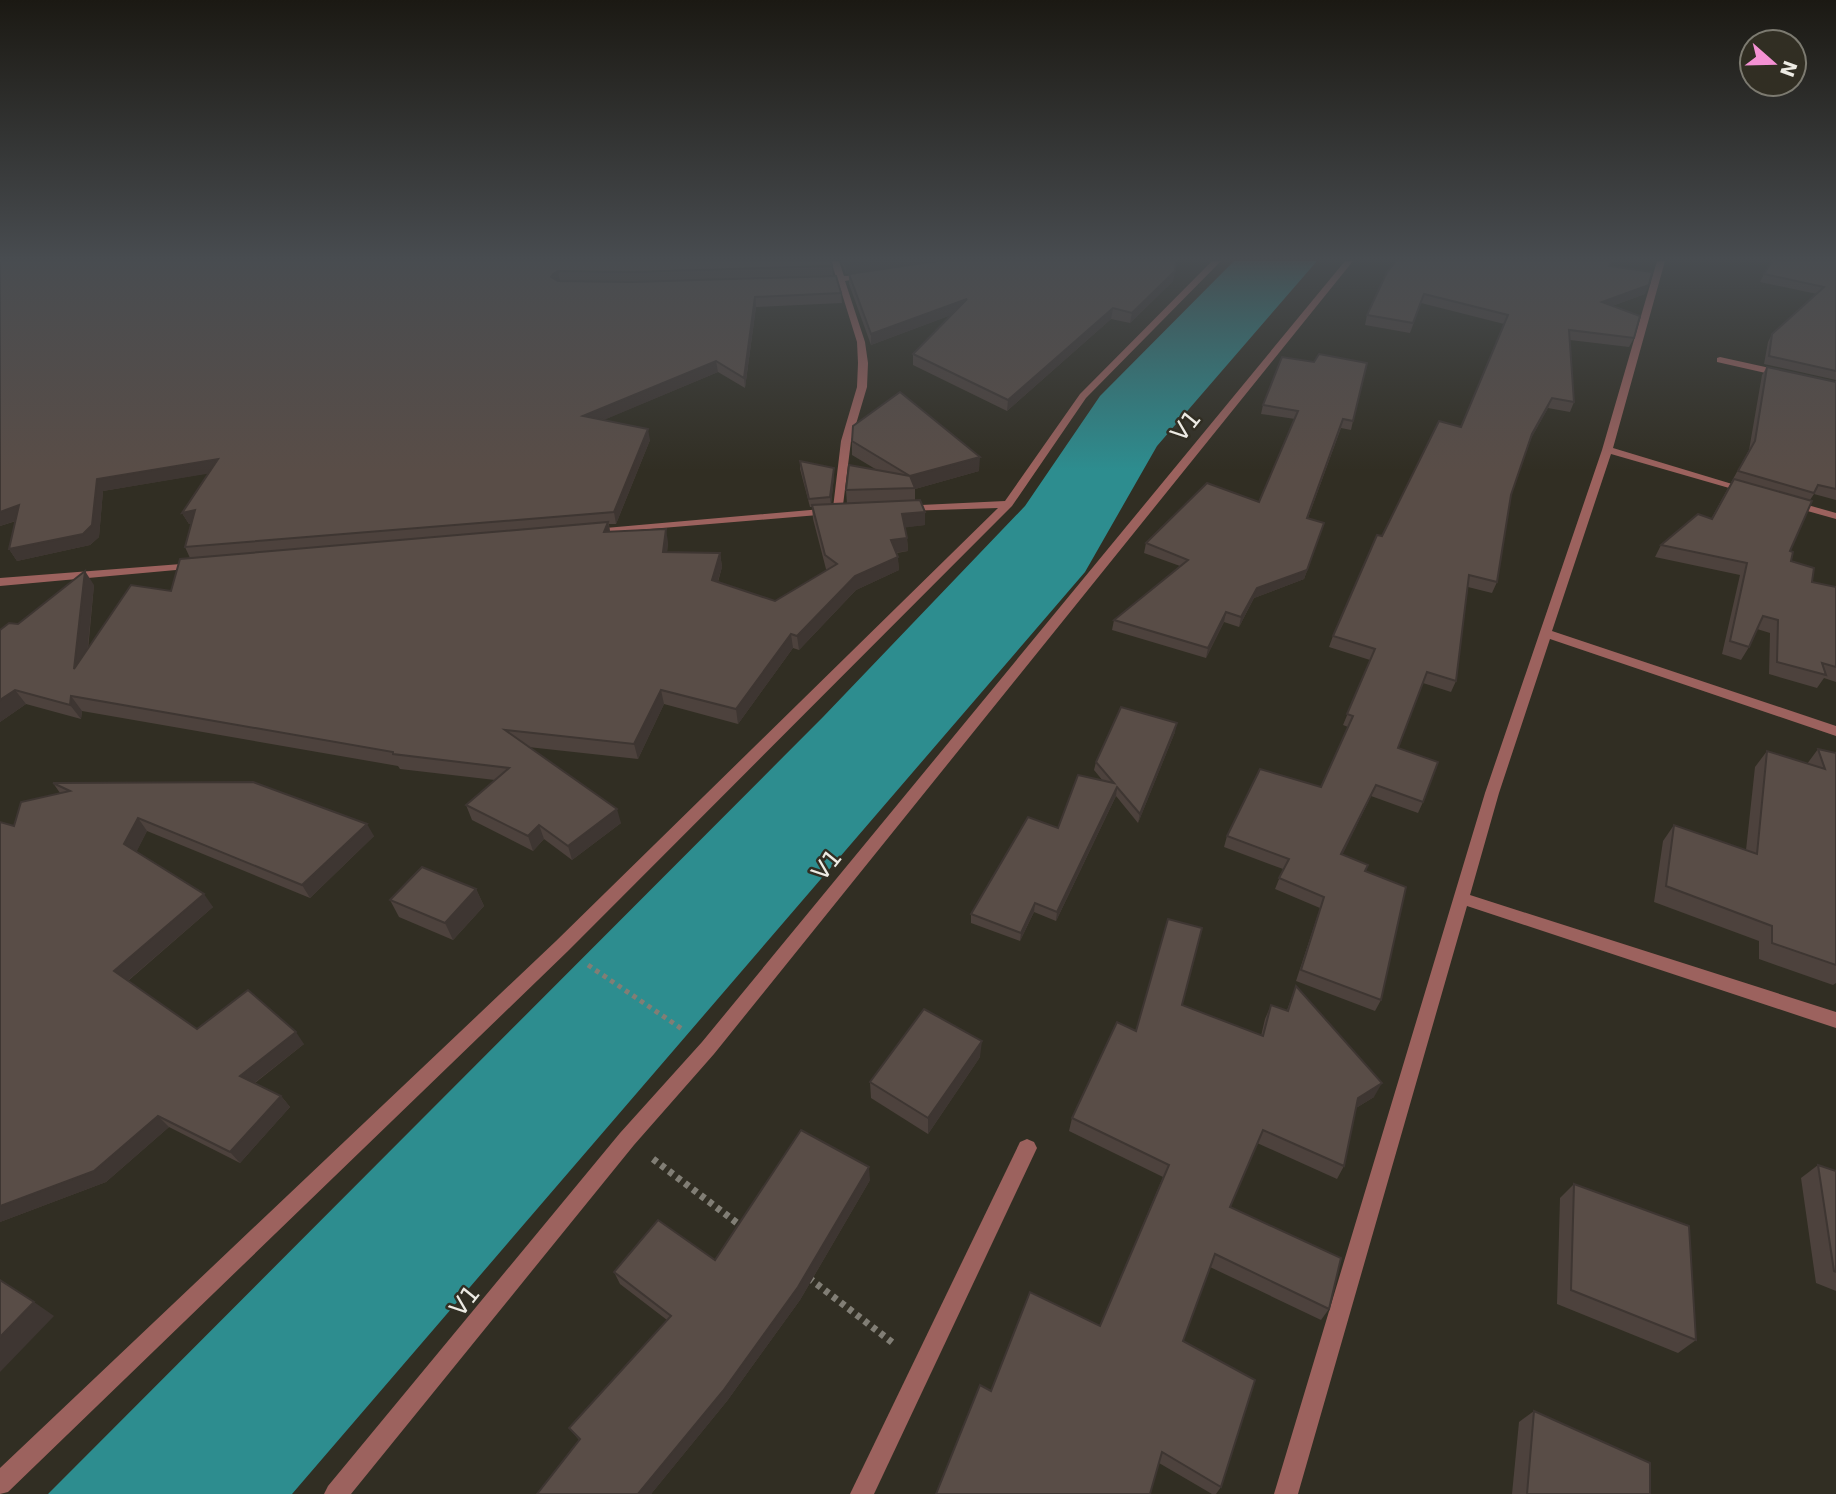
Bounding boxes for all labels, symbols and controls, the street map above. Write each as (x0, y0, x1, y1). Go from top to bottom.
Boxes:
north arrow (1738, 28, 1808, 98)
text: N (1776, 58, 1802, 80)
street label: V1 (1165, 405, 1207, 447)
street label: V1 (806, 844, 848, 886)
street label: V1 (444, 1280, 486, 1322)

